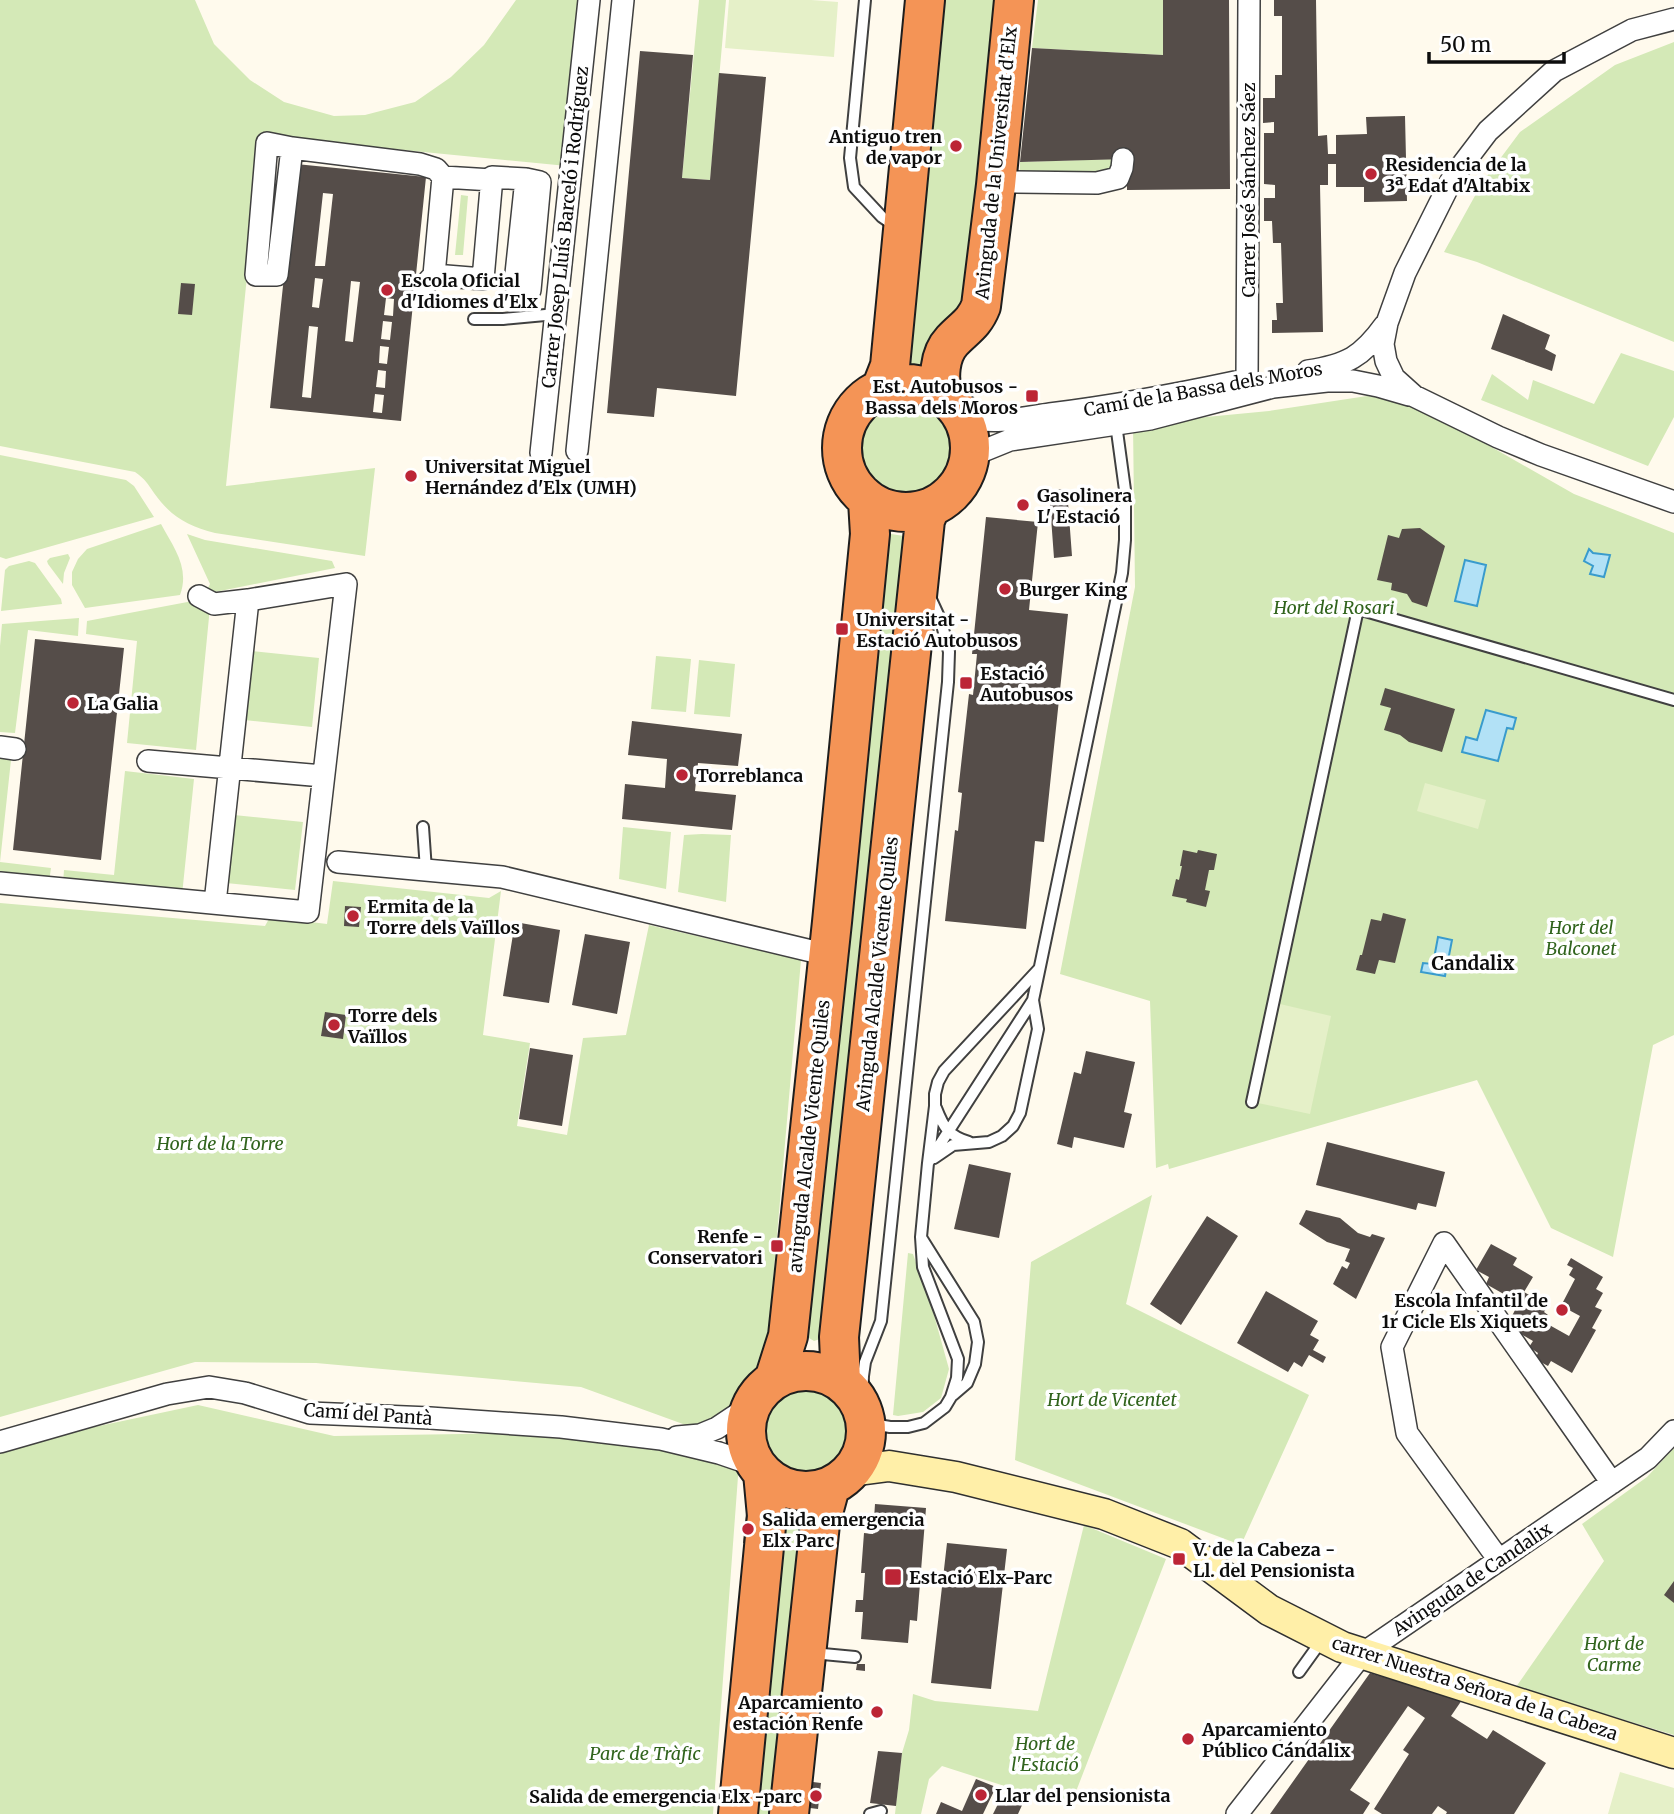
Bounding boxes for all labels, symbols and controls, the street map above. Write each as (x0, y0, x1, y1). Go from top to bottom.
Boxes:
scale bar (1429, 21, 1564, 65)
street label: Avinguda de la Universitat d'Elx (970, 25, 1022, 302)
text: 50 m (1440, 31, 1491, 58)
street label: Carrer Josep Lluís Barceló i Rodríguez (537, 65, 593, 389)
street label: Carrer José Sánchez Sáez (1237, 82, 1260, 298)
place label: Antiguo tren de vapor (828, 125, 942, 169)
marker: Antiguo tren de vapor (948, 138, 964, 154)
place label: Residencia de la 3ª Edat d'Altabix (1385, 153, 1530, 197)
marker: Residencia de la 3ª Edat d'Altabix (1363, 166, 1379, 182)
place label: Escola Oficial d'Idiomes d'Elx (401, 269, 538, 313)
marker: Escola Oficial d'Idiomes d'Elx (379, 282, 395, 298)
street label: Camí de la Bassa dels Moros (1082, 357, 1324, 421)
place label: Est. Autobusos - Bassa dels Moros (865, 375, 1018, 419)
marker: Est. Autobusos - Bassa dels Moros (1024, 388, 1040, 404)
place label: Universitat Miguel Hernández d'Elx (UMH) (425, 455, 637, 499)
marker: Universitat Miguel Hernández d'Elx (UMH) (403, 468, 419, 484)
place label: Gasolinera L' Estació (1037, 484, 1132, 528)
marker: Gasolinera L' Estació (1015, 497, 1031, 513)
place label: Burger King (1019, 578, 1127, 601)
marker: Burger King (997, 581, 1013, 597)
park label: Hort del Rosari (1272, 596, 1395, 619)
place label: Universitat - Estació Autobusos (856, 608, 1018, 652)
marker: Universitat - Estació Autobusos (834, 621, 850, 637)
place label: Estació Autobusos (979, 662, 1073, 706)
marker: Estació Autobusos (958, 675, 974, 691)
place label: La Galia (87, 692, 159, 715)
marker: La Galia (65, 695, 81, 711)
place label: Torreblanca (696, 764, 803, 787)
marker: Torreblanca (674, 767, 690, 783)
street label: Avinguda Alcalde Vicente Quiles (851, 835, 903, 1114)
place label: Ermita de la Torre dels Vaïllos (367, 895, 520, 939)
marker: Ermita de la Torre dels Vaïllos (345, 908, 361, 924)
park label: Hort del Balconet (1546, 916, 1617, 960)
district label: Candalix (1432, 951, 1515, 975)
street label: avinguda Alcalde Vicente Quiles (783, 998, 835, 1273)
place label: Torre dels Vaïllos (347, 1004, 438, 1048)
marker: Torre dels Vaïllos (326, 1017, 342, 1033)
park label: Hort de la Torre (155, 1132, 284, 1155)
place label: Renfe - Conservatori (648, 1225, 763, 1269)
marker: Renfe - Conservatori (769, 1238, 785, 1254)
place label: Escola Infantil de 1r Cicle Els Xiquets (1382, 1289, 1548, 1333)
marker: Escola Infantil de 1r Cicle Els Xiquets (1554, 1302, 1570, 1318)
park label: Hort de Vicentet (1046, 1388, 1177, 1411)
street label: Camí del Pantà (303, 1398, 434, 1430)
place label: Salida emergencia Elx Parc (762, 1508, 924, 1552)
street label: Avinguda de Candalix (1387, 1517, 1556, 1642)
marker: Salida emergencia Elx Parc (740, 1521, 756, 1537)
place label: V. de la Cabeza - Ll. del Pensionista (1192, 1538, 1355, 1582)
marker: V. de la Cabeza - Ll. del Pensionista (1171, 1551, 1187, 1567)
place label: Estació Elx-Parc (909, 1566, 1052, 1589)
marker: Estació Elx-Parc (883, 1567, 903, 1587)
street label: carrer Nuestra Señora de la Cabeza (1329, 1631, 1621, 1745)
park label: Hort de Carme (1583, 1632, 1644, 1676)
place label: Aparcamiento estación Renfe (733, 1691, 863, 1735)
marker: Aparcamiento estación Renfe (869, 1704, 885, 1720)
place label: Aparcamiento Público Cándalix (1201, 1718, 1351, 1762)
marker: Aparcamiento Público Cándalix (1180, 1731, 1196, 1747)
park label: Hort de l'Estació (1011, 1732, 1079, 1776)
park label: Parc de Tràfic (589, 1742, 701, 1765)
place label: Llar del pensionista (995, 1784, 1170, 1807)
place label: Salida de emergencia Elx -parc (529, 1785, 802, 1808)
marker: Llar del pensionista (973, 1787, 989, 1803)
marker: Salida de emergencia Elx -parc (808, 1788, 824, 1804)

